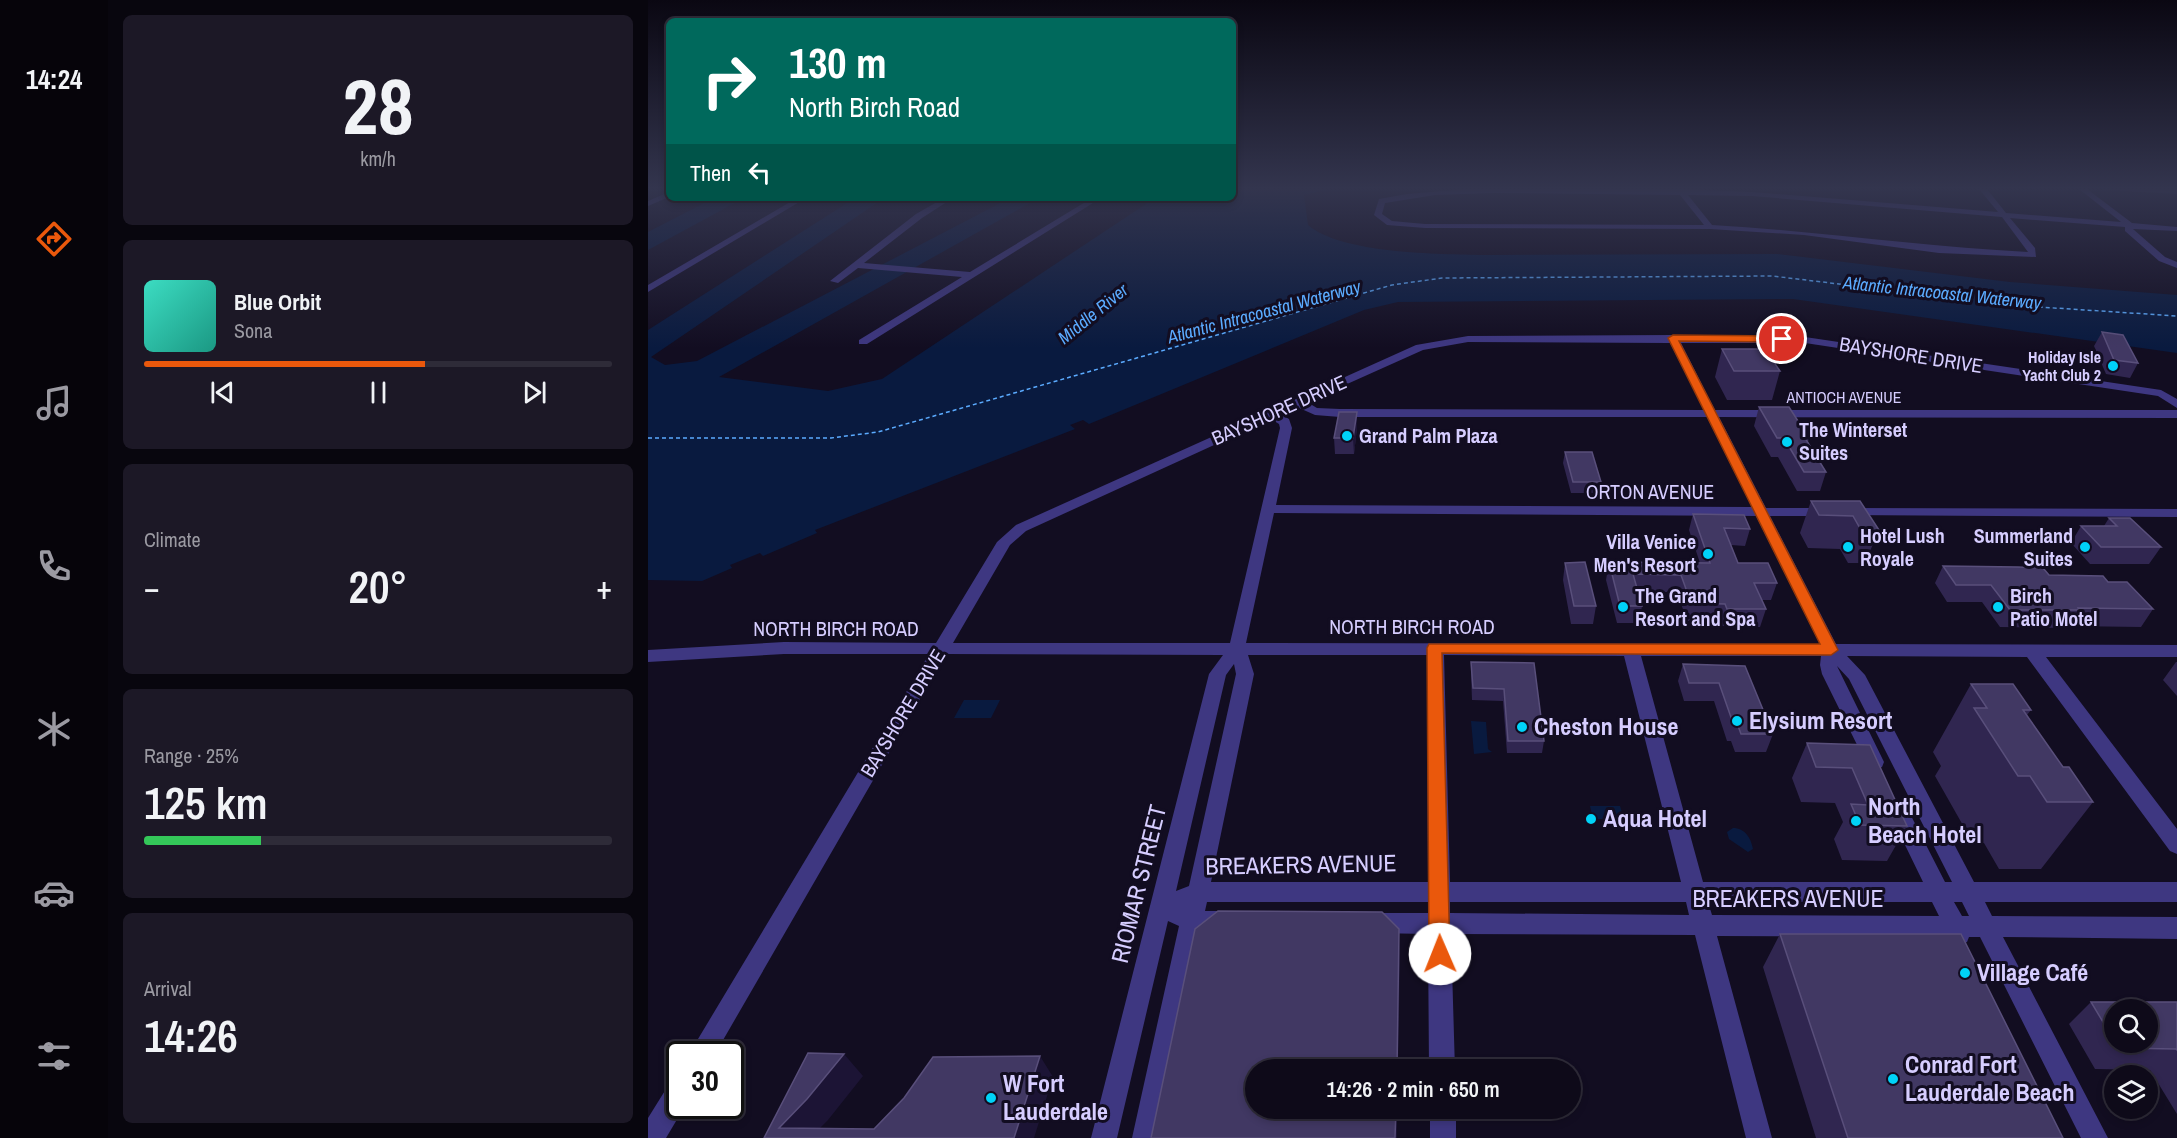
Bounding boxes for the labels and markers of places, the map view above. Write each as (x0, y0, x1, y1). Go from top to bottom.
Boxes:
pin (1756, 313, 1807, 364)
place label: Holiday Isle Yacht Club 2 (2022, 346, 2101, 386)
marker: Holiday Isle Yacht Club 2 (2106, 359, 2120, 373)
place label: The Winterset Suites (1799, 416, 1908, 466)
place label: Grand Palm Plaza (1359, 422, 1498, 449)
marker: Grand Palm Plaza (1340, 429, 1354, 443)
marker: The Winterset Suites (1780, 435, 1794, 449)
place label: Hotel Lush Royale (1860, 522, 1945, 572)
place label: Summerland Suites (1974, 522, 2073, 572)
place label: Villa Venice Men's Resort (1594, 528, 1697, 578)
marker: Hotel Lush Royale (1841, 540, 1855, 554)
marker: Summerland Suites (2078, 540, 2092, 554)
marker: Villa Venice Men's Resort (1701, 547, 1715, 561)
place label: The Grand Resort and Spa (1635, 582, 1755, 632)
place label: Birch Patio Motel (2010, 582, 2097, 632)
marker: The Grand Resort and Spa (1616, 600, 1630, 614)
marker: Birch Patio Motel (1991, 600, 2005, 614)
place label: Elysium Resort (1749, 704, 1893, 736)
place label: Cheston House (1534, 710, 1678, 742)
marker: Elysium Resort (1730, 714, 1744, 728)
marker: Cheston House (1515, 720, 1529, 734)
place label: North Beach Hotel (1868, 790, 1982, 850)
place label: Aqua Hotel (1603, 802, 1707, 834)
marker: Aqua Hotel (1584, 812, 1598, 826)
marker: North Beach Hotel (1849, 814, 1863, 828)
place label: Village Café (1977, 956, 2088, 988)
marker: Village Café (1958, 966, 1972, 980)
place label: Conrad Fort Lauderdale Beach (1905, 1048, 2075, 1108)
place label: W Fort Lauderdale (1003, 1067, 1108, 1127)
marker: Conrad Fort Lauderdale Beach (1886, 1072, 1900, 1086)
marker: W Fort Lauderdale (984, 1091, 998, 1105)

